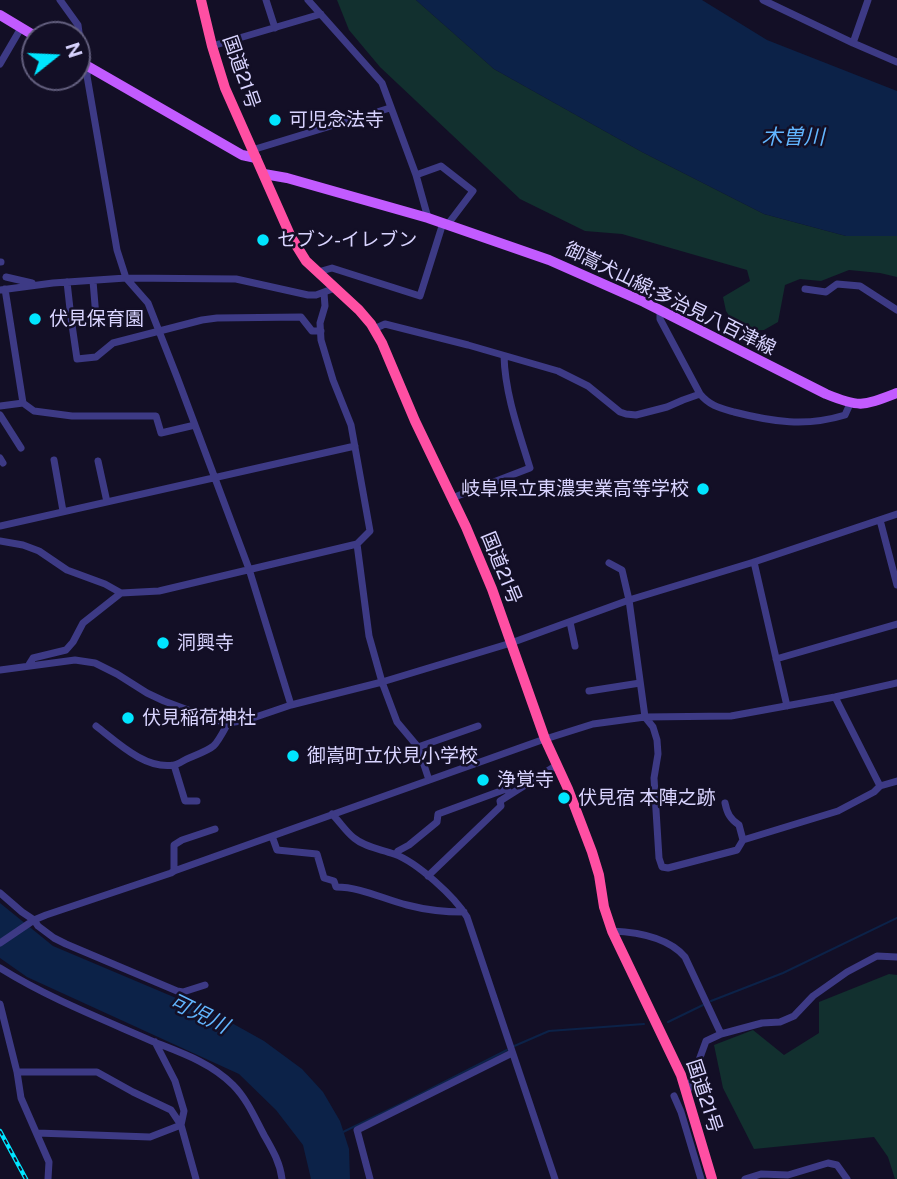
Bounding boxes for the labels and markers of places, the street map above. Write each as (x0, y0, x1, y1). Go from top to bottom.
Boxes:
place label: 可児念法寺 (289, 109, 384, 131)
marker: 可児念法寺 (267, 112, 283, 128)
place label: セブン-イレブン (277, 229, 417, 251)
marker: セブン-イレブン (255, 232, 271, 248)
place label: 伏見保育園 (49, 308, 144, 330)
marker: 伏見保育園 (27, 311, 43, 327)
place label: 岐阜県立東濃実業高等学校 (461, 478, 689, 500)
marker: 岐阜県立東濃実業高等学校 (695, 481, 711, 497)
place label: 洞興寺 (177, 632, 234, 654)
marker: 洞興寺 (155, 635, 171, 651)
place label: 伏見稲荷神社 (142, 707, 256, 729)
marker: 伏見稲荷神社 (120, 710, 136, 726)
place label: 御嵩町立伏見小学校 (307, 745, 478, 767)
marker: 御嵩町立伏見小学校 (285, 748, 301, 764)
place label: 浄覚寺 (497, 769, 554, 791)
marker: 浄覚寺 (475, 772, 491, 788)
place label: 伏見宿 本陣之跡 (578, 787, 716, 809)
marker: 伏見宿 本陣之跡 (556, 790, 572, 806)

